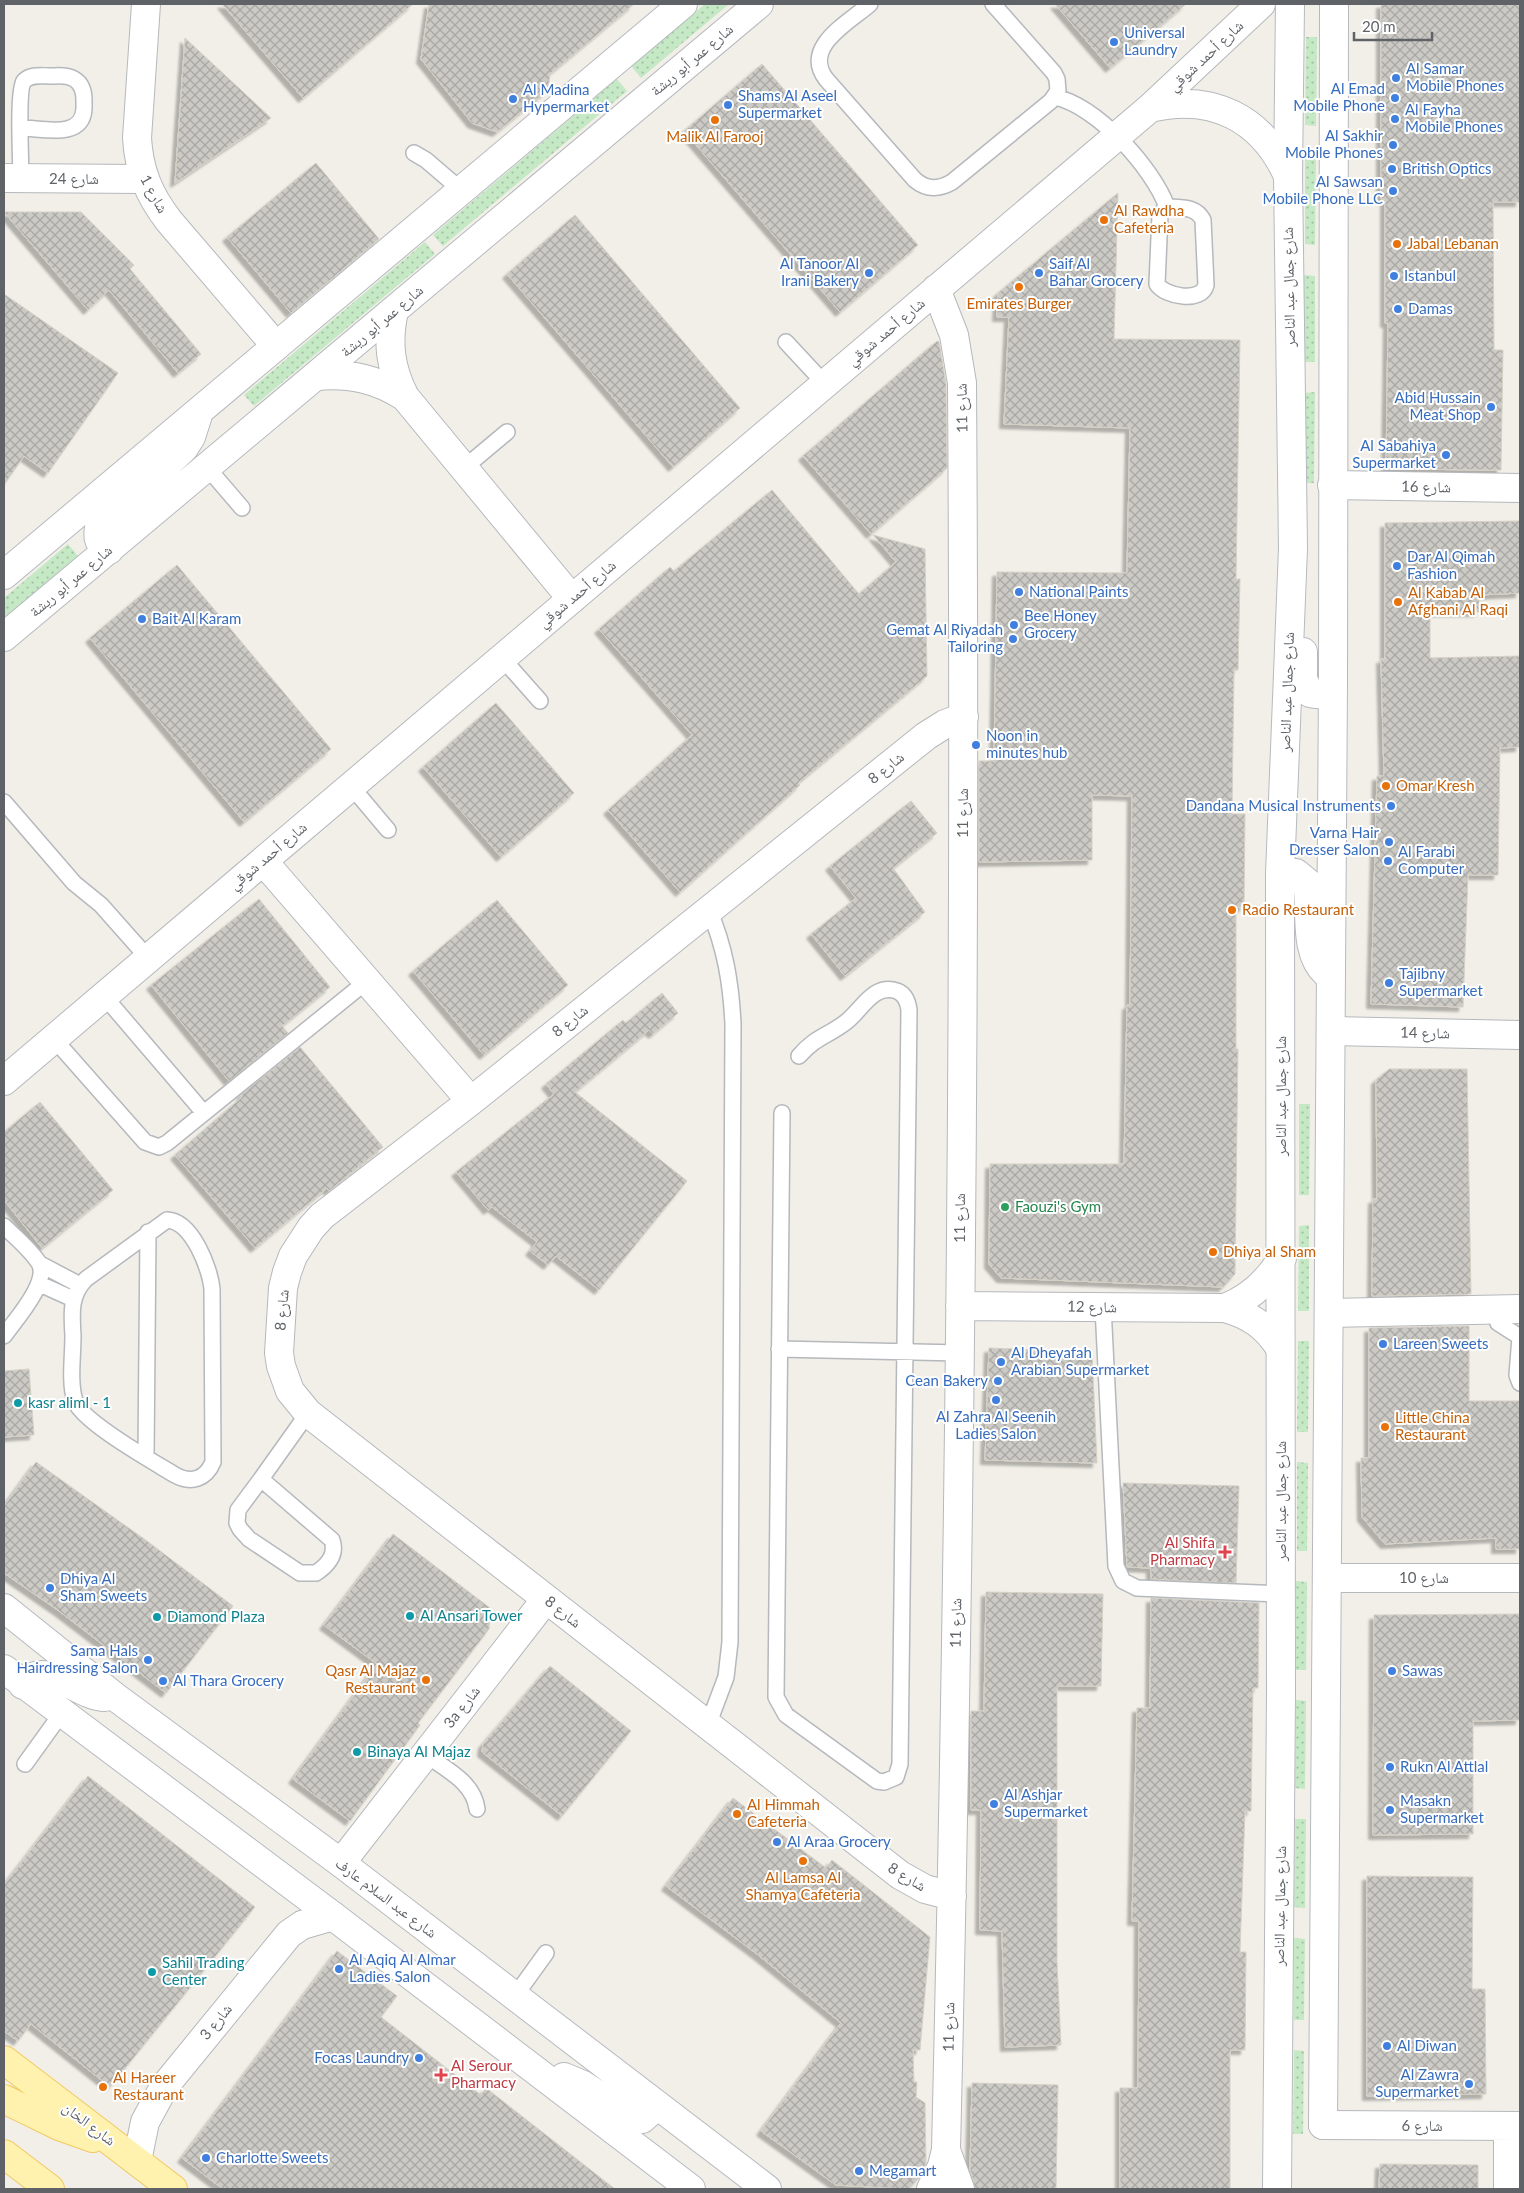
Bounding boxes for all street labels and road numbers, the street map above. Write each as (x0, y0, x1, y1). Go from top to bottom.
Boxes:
street label: شارع أحمد شوقي (1164, 16, 1249, 97)
street label: شارع عمر أبو ريشة (646, 19, 738, 101)
street label: شارع 24 (49, 169, 99, 189)
street label: شارع 1 (135, 171, 173, 217)
street label: شارع جمال عبد الناصر (1278, 227, 1300, 348)
street label: شارع عمر أبو ريشة (336, 280, 428, 362)
street label: شارع أحمد شوقي (843, 293, 930, 372)
street label: شارع 11 (952, 383, 972, 433)
street label: شارع 16 (1401, 477, 1451, 497)
street label: شارع عمر أبو ريشة (25, 540, 117, 622)
street label: شارع أحمد شوقي (534, 555, 621, 634)
street label: شارع جمال عبد الناصر (1275, 631, 1299, 753)
street label: شارع 8 (864, 747, 908, 789)
street label: شارع 11 (953, 788, 973, 838)
street label: شارع أحمد شوقي (225, 817, 312, 896)
street label: شارع 8 (548, 1000, 592, 1042)
street label: شارع 14 (1400, 1023, 1450, 1043)
street label: شارع جمال عبد الناصر (1271, 1036, 1291, 1157)
street label: شارع 11 (950, 1193, 970, 1243)
street label: شارع 8 (270, 1289, 294, 1331)
street label: شارع 12 (1067, 1297, 1117, 1317)
street label: شارع جمال عبد الناصر (1271, 1441, 1291, 1562)
street label: شارع 10 (1399, 1568, 1449, 1588)
street label: شارع 8 (541, 1591, 585, 1633)
street label: شارع 11 (946, 1598, 966, 1648)
street label: 3a شارع (439, 1682, 485, 1732)
street label: شارع جمال عبد الناصر (1269, 1846, 1291, 1967)
street label: شارع عبد السلام عارف (331, 1853, 441, 1943)
street label: شارع 8 (884, 1858, 930, 1896)
street label: شارع 3 (195, 2000, 237, 2044)
street label: شارع 11 (939, 2002, 959, 2052)
street label: شارع الخان (58, 2097, 120, 2151)
street label: شارع 6 (1401, 2116, 1443, 2136)

